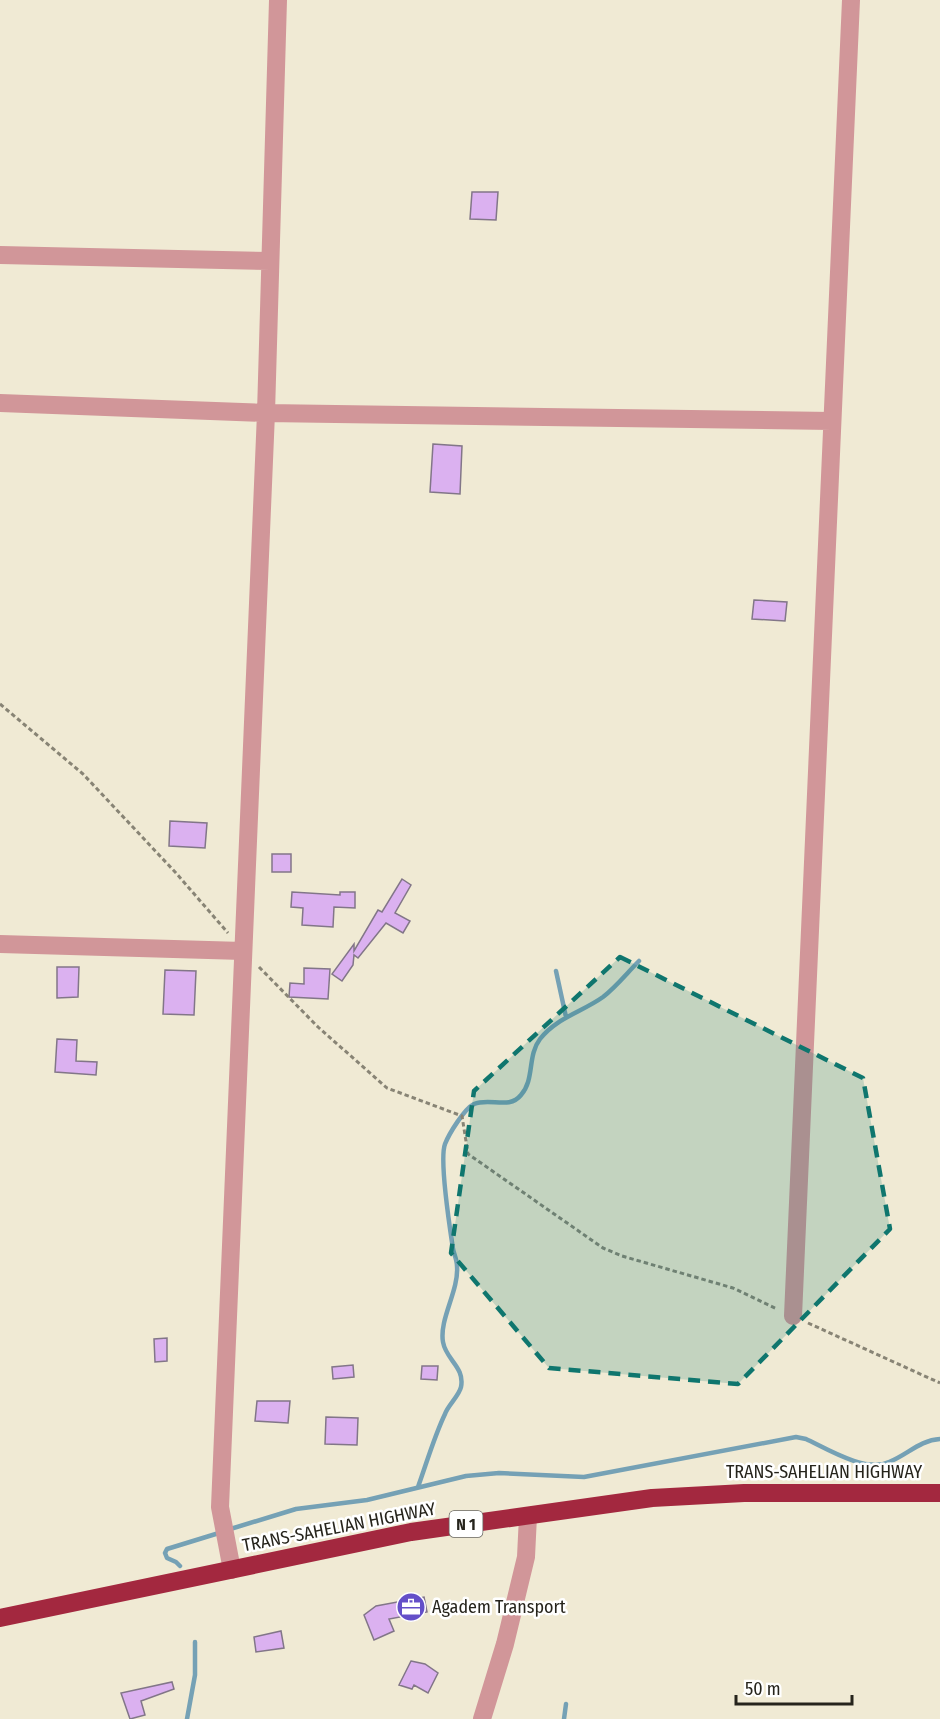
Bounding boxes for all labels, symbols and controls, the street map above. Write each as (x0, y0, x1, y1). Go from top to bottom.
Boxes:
street label: TRANS-SAHELIAN HIGHWAY (726, 1461, 922, 1483)
street label: TRANS-SAHELIAN HIGHWAY (241, 1497, 437, 1557)
road number: N 1 (450, 1511, 482, 1537)
office icon: Agadem Transport (395, 1591, 427, 1623)
place label: Agadem Transport (432, 1596, 566, 1618)
scale bar (736, 1668, 852, 1706)
text: 50 m (745, 1678, 781, 1700)

